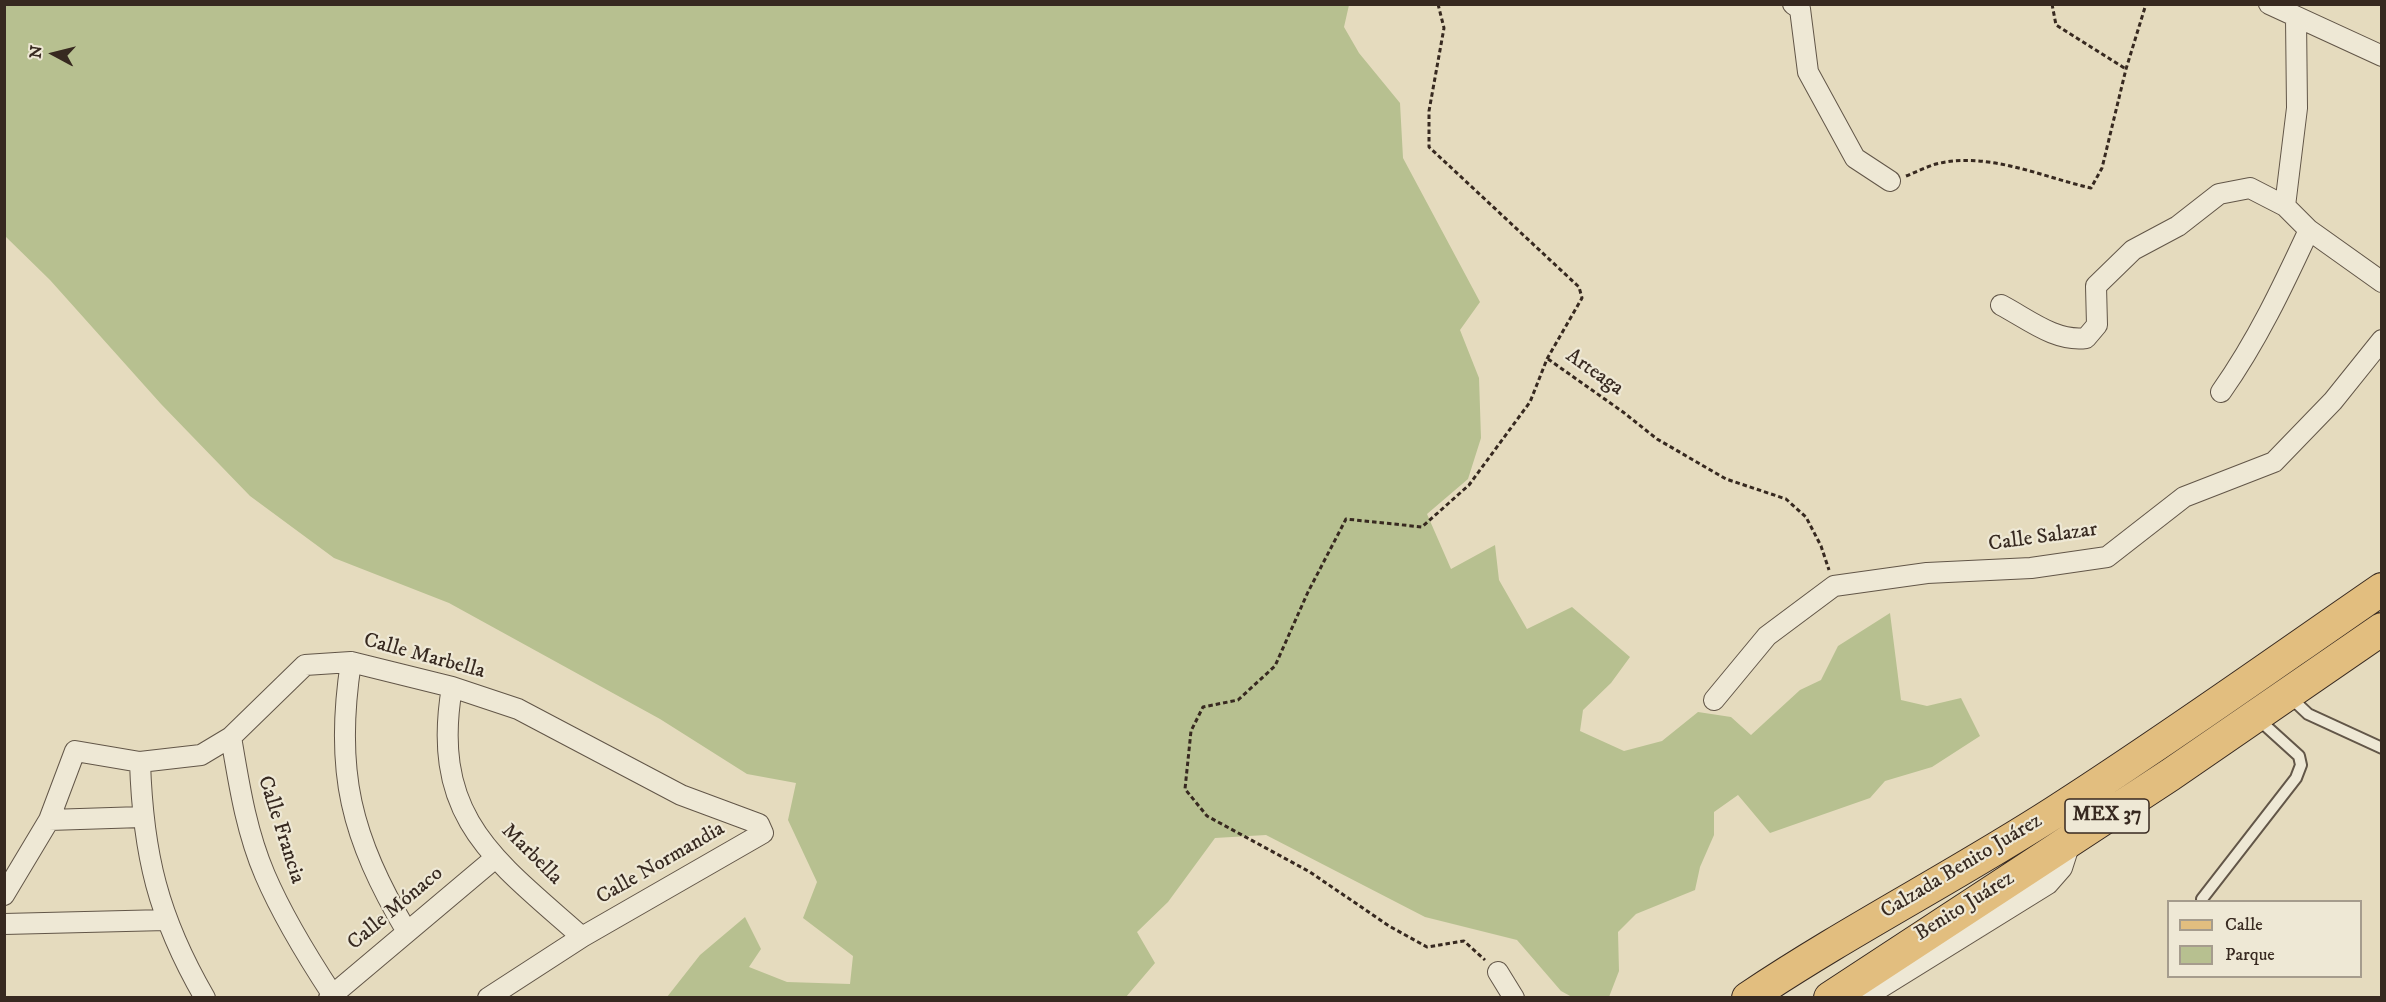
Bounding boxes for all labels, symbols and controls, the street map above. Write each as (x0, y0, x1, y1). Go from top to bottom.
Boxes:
north arrow (24, 24, 84, 84)
text: N (25, 44, 47, 60)
street label: Arteaga (1560, 344, 1628, 402)
street label: Calle Salazar (1987, 518, 2099, 558)
street label: Calle Marbella (361, 629, 487, 685)
street label: Calle Francia (251, 773, 309, 887)
road number: MEX 37 (2065, 799, 2149, 833)
street label: Calzada Benito Juárez (1877, 809, 2047, 925)
street label: Calle Normandia (592, 817, 730, 911)
street label: Marbella (495, 819, 567, 891)
street label: Calle Mónaco (343, 862, 449, 956)
street label: Benito Juárez (1911, 867, 2019, 947)
legend (2167, 900, 2362, 978)
text: Calle (2225, 914, 2263, 936)
text: Parque (2225, 944, 2275, 966)

